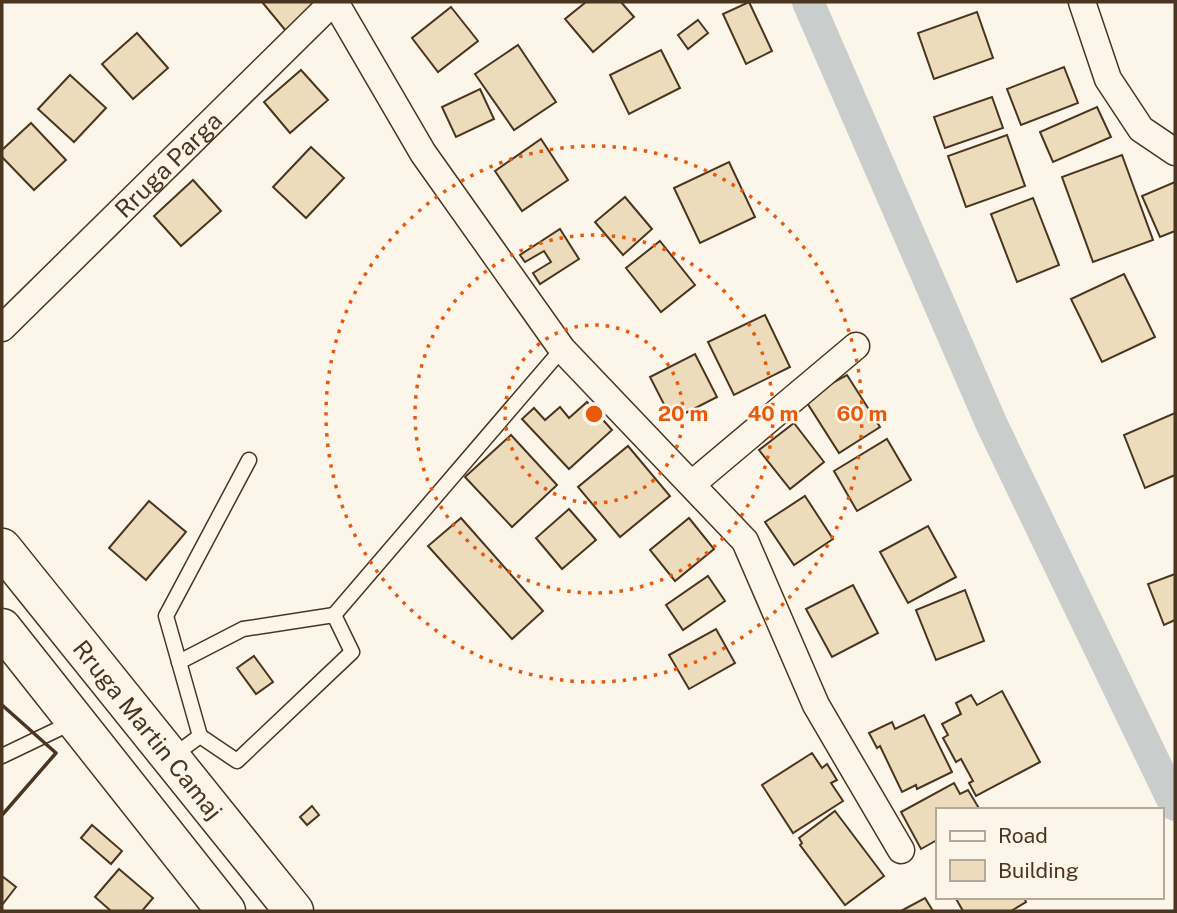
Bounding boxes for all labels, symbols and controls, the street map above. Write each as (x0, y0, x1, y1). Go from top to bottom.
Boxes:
street label: Rruga Parga (109, 106, 227, 223)
text: 20 m (658, 401, 708, 426)
text: 40 m (748, 401, 798, 426)
text: 60 m (837, 401, 887, 426)
centre of rings (582, 402, 606, 426)
street label: Rruga Martin Camaj (68, 634, 228, 825)
legend (936, 808, 1163, 899)
text: Road (998, 823, 1048, 848)
text: Building (998, 858, 1079, 883)

